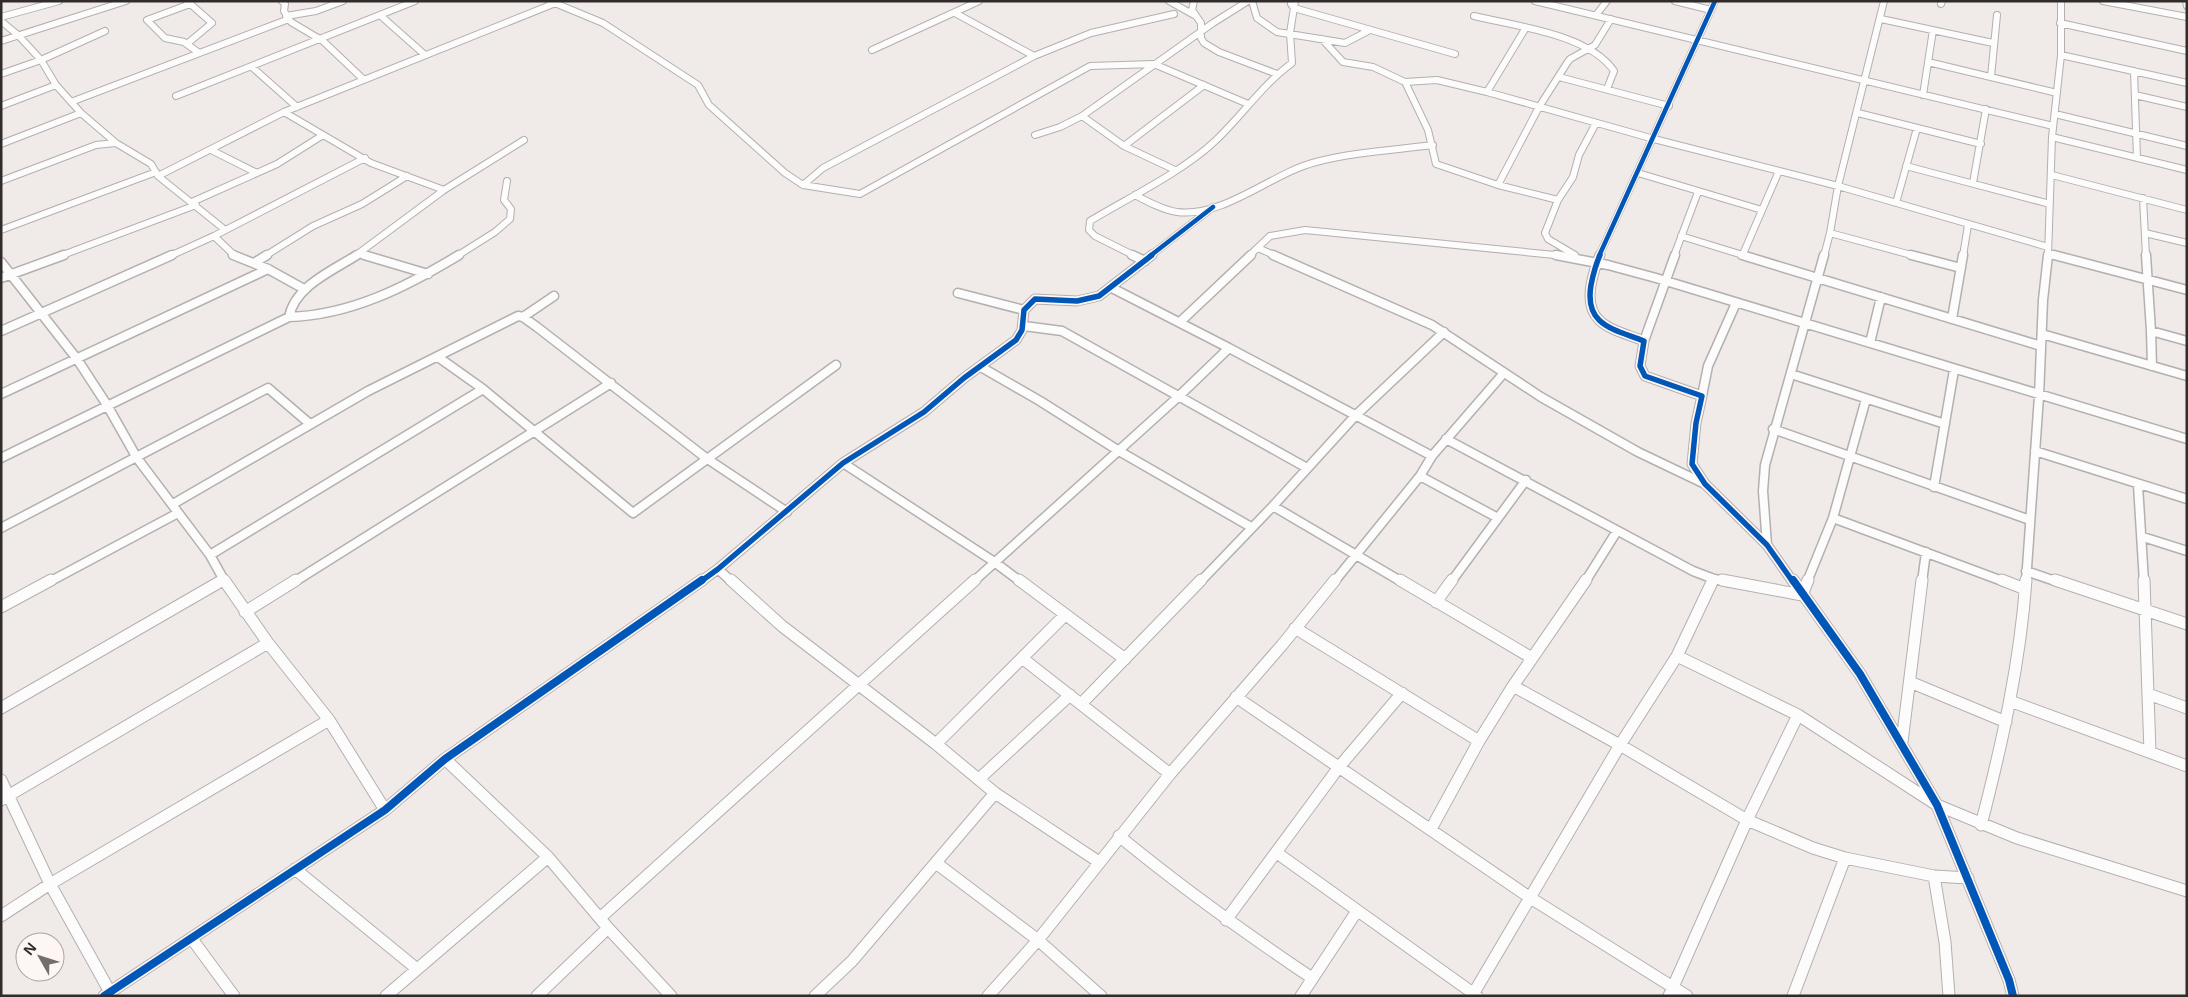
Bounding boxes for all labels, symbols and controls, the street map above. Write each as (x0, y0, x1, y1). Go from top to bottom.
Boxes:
north arrow (15, 932, 65, 982)
text: N (19, 938, 40, 959)

